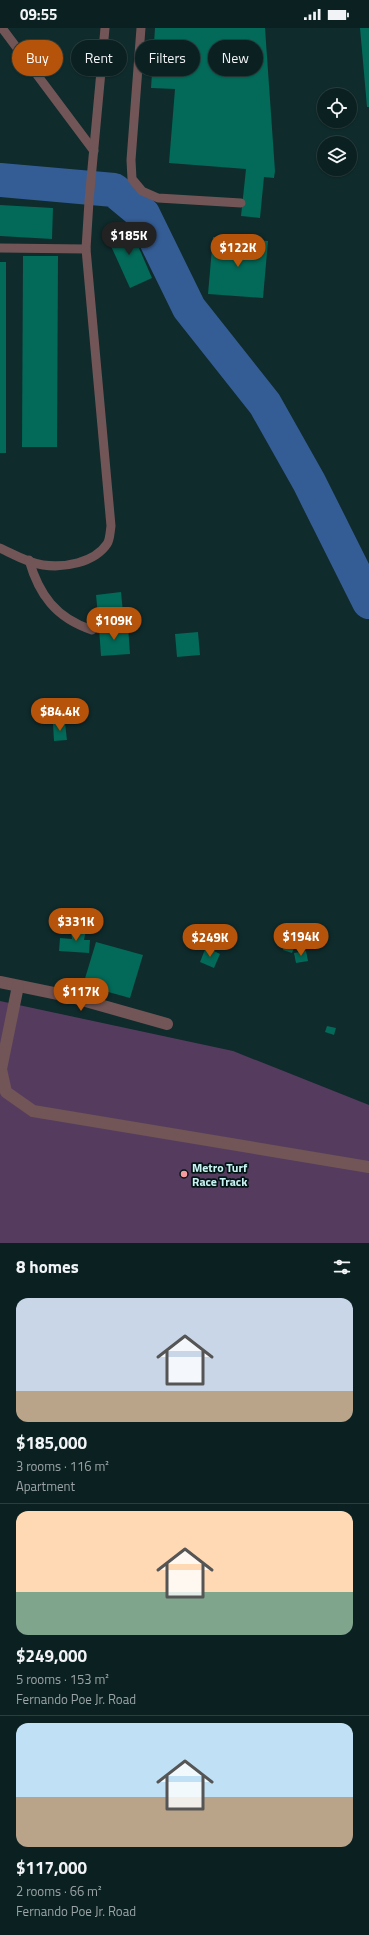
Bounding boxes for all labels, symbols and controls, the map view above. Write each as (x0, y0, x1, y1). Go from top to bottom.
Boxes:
text: 09:55 (20, 3, 57, 26)
chip: Buy (12, 40, 63, 76)
chip: Rent (71, 40, 127, 76)
chip: Filters (135, 40, 200, 76)
chip: New (208, 40, 263, 76)
map controls (317, 88, 357, 176)
button: locate (317, 88, 357, 128)
button: layers (317, 136, 357, 176)
pin: $185K (101, 222, 157, 256)
text: $185K (111, 225, 147, 245)
pin: $122K (210, 234, 266, 268)
text: $122K (220, 237, 256, 257)
pin: $109K (86, 607, 142, 641)
text: $109K (96, 610, 132, 630)
pin: $84.4K (27, 698, 93, 732)
text: $84.4K (40, 701, 80, 721)
pin: $331K (48, 908, 104, 942)
text: $331K (58, 911, 94, 931)
pin: $194K (273, 923, 329, 957)
pin: $249K (182, 924, 238, 958)
text: $194K (283, 926, 319, 946)
text: $249K (192, 927, 228, 947)
pin: $117K (53, 978, 109, 1012)
text: $117K (63, 981, 99, 1001)
place label: Metro Turf Race Track (192, 1158, 248, 1191)
marker: Metro Turf Race Track (179, 1169, 189, 1179)
text: 8 homes (16, 1254, 79, 1280)
icon: filters (331, 1256, 353, 1278)
icon: home (149, 1324, 221, 1396)
text: $185,000 (16, 1430, 87, 1456)
text: 3 rooms · 116 m² (16, 1456, 109, 1476)
text: Apartment (16, 1476, 75, 1496)
icon: home (149, 1537, 221, 1609)
text: $249,000 (16, 1643, 87, 1669)
text: 5 rooms · 153 m² (16, 1669, 109, 1689)
text: Fernando Poe Jr. Road (16, 1689, 136, 1709)
icon: home (149, 1749, 221, 1821)
text: $117,000 (16, 1855, 87, 1881)
text: 2 rooms · 66 m² (16, 1881, 102, 1901)
text: Fernando Poe Jr. Road (16, 1901, 136, 1921)

